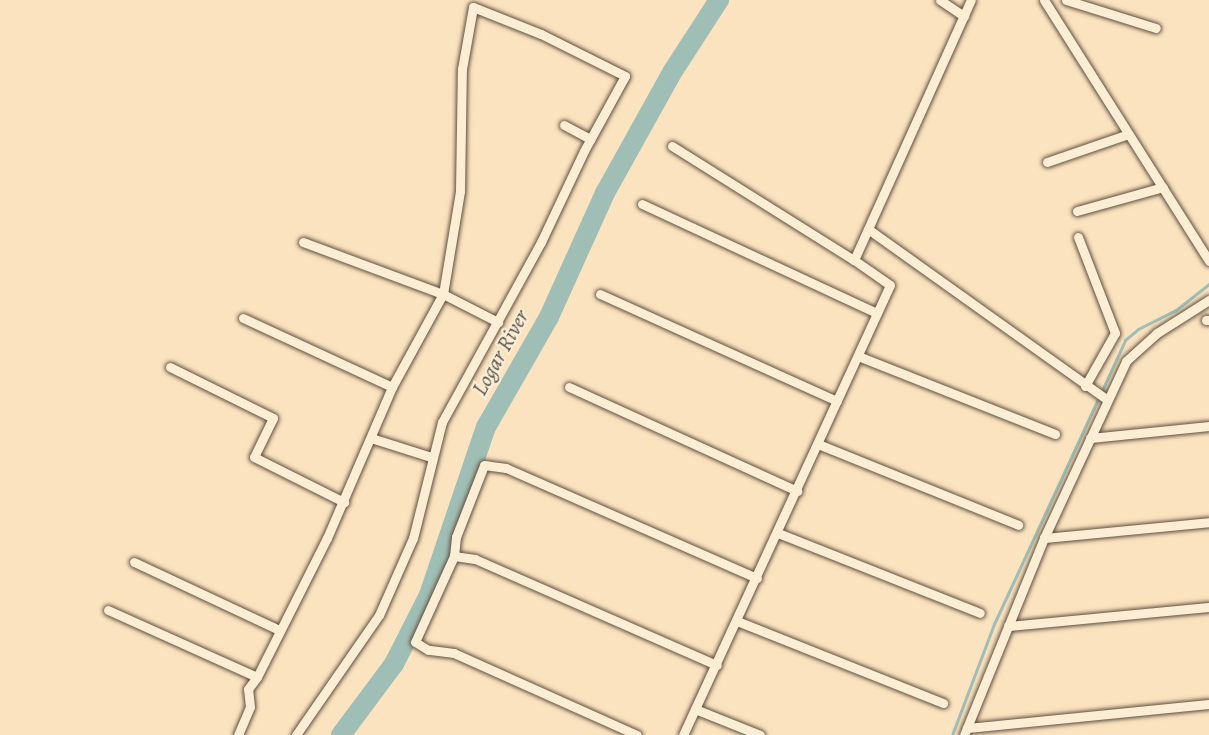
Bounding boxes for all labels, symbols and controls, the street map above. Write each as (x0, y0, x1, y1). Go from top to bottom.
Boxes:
water label: Logar River (467, 306, 535, 400)

